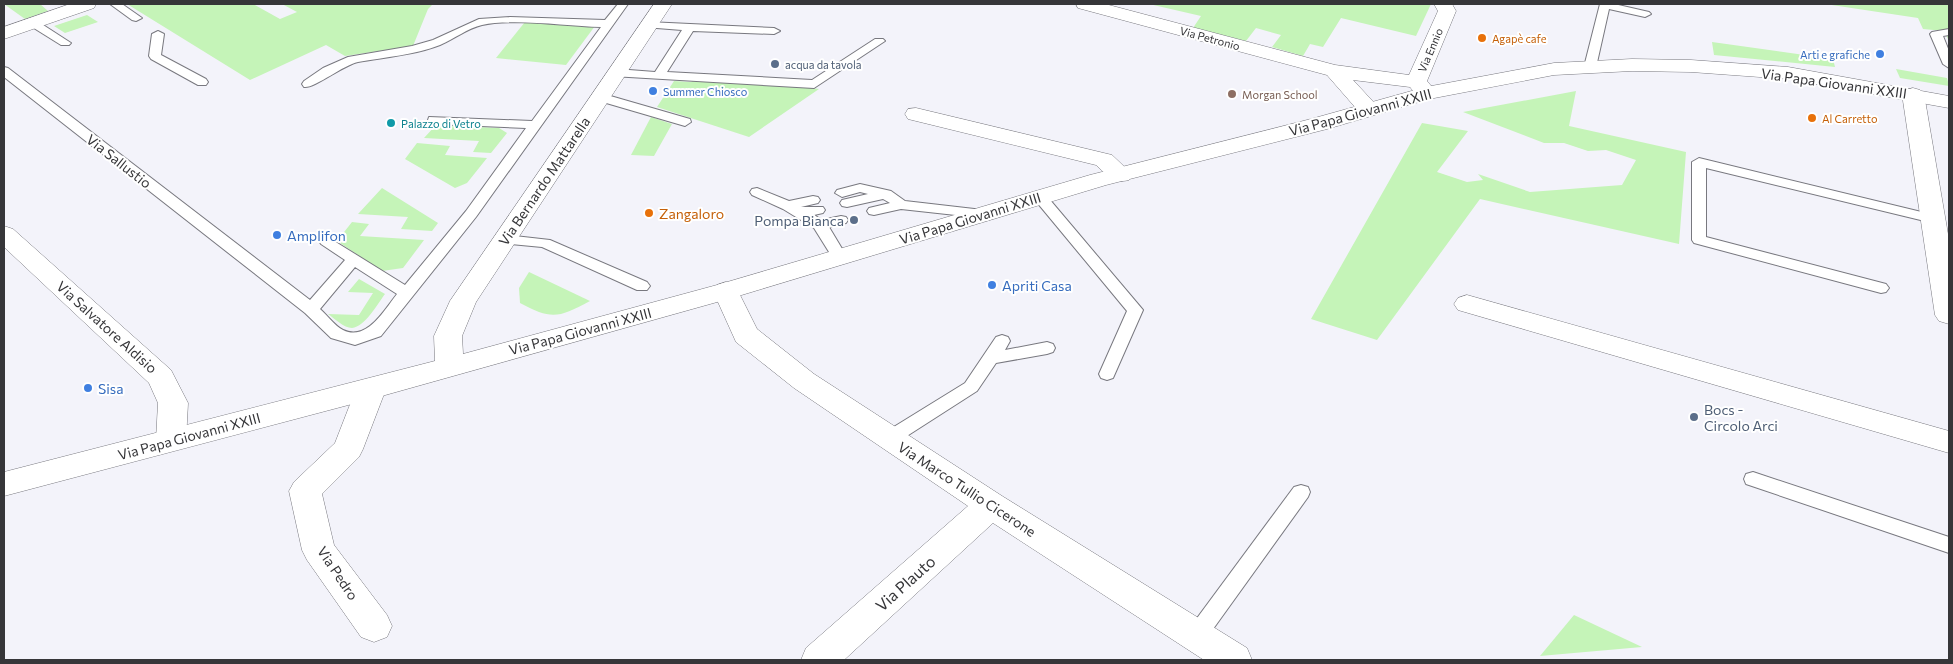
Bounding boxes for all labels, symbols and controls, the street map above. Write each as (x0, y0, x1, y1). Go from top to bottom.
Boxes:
street label: Via Petronio (1179, 24, 1242, 52)
street label: Via Ennio (1415, 26, 1445, 74)
marker: Agapè cafe (1476, 32, 1488, 44)
place label: Agapè cafe (1492, 32, 1547, 45)
place label: Arti e grafiche (1800, 48, 1870, 61)
marker: Arti e grafiche (1874, 48, 1886, 60)
marker: acqua da tavola (769, 58, 781, 70)
place label: acqua da tavola (785, 58, 862, 71)
street label: Via Papa Giovanni XXIII (1760, 64, 1908, 102)
marker: Summer Chiosco (647, 85, 659, 97)
place label: Summer Chiosco (663, 85, 748, 98)
street label: Via Papa Giovanni XXIII (1287, 85, 1433, 139)
marker: Morgan School (1226, 88, 1238, 100)
place label: Morgan School (1242, 88, 1318, 101)
marker: Al Carretto (1806, 112, 1818, 124)
place label: Al Carretto (1822, 112, 1878, 125)
street label: Via Bernardo Mattarella (495, 113, 593, 249)
marker: Palazzo di Vetro (385, 117, 397, 129)
place label: Palazzo di Vetro (401, 117, 481, 130)
street label: Via Sallustio (83, 130, 155, 192)
street label: Via Papa Giovanni XXIII (897, 188, 1043, 248)
place label: Zangaloro (659, 205, 724, 222)
marker: Zangaloro (643, 207, 655, 219)
place label: Pompa Bianca (754, 212, 844, 229)
marker: Pompa Bianca (848, 214, 860, 226)
place label: Amplifon (287, 227, 346, 244)
marker: Amplifon (271, 229, 283, 241)
street label: Via Salvatore Aldisio (53, 277, 161, 377)
place label: Apriti Casa (1002, 277, 1072, 294)
marker: Apriti Casa (986, 279, 998, 291)
street label: Via Papa Giovanni XXIII (507, 304, 653, 358)
place label: Sisa (98, 380, 124, 397)
marker: Sisa (82, 382, 94, 394)
place label: Bocs - Circolo Arci (1704, 401, 1778, 434)
street label: Via Papa Giovanni XXIII (116, 409, 262, 463)
marker: Bocs - Circolo Arci (1688, 411, 1700, 423)
street label: Via Marco Tullio Cicerone (895, 438, 1039, 540)
street label: Via Pedro (314, 543, 362, 603)
street label: Via Plauto (871, 551, 939, 615)

